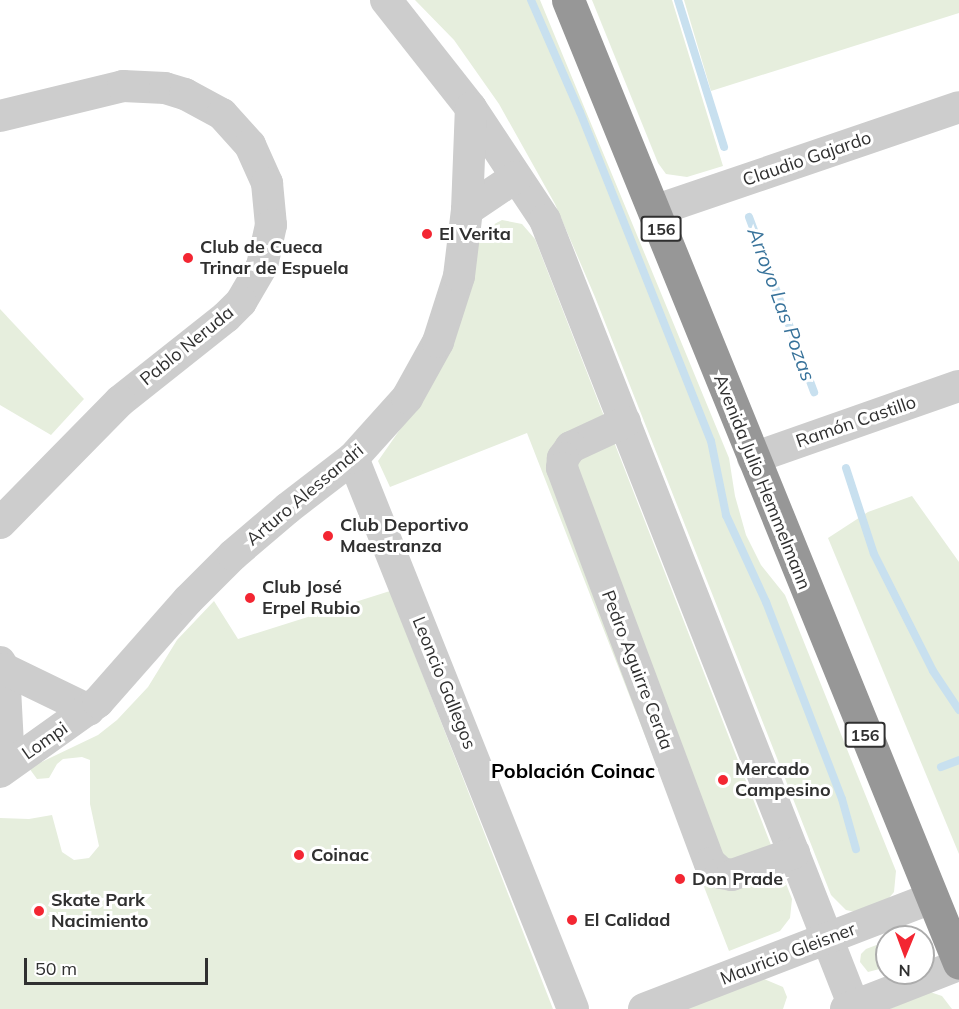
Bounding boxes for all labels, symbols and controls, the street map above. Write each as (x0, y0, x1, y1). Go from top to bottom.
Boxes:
street label: Claudio Gajardo (740, 127, 874, 191)
road number: 156 (640, 216, 682, 242)
place label: El Verita (439, 223, 511, 245)
water label: Arroyo Las Pozas (743, 224, 821, 384)
marker: El Verita (420, 227, 434, 241)
place label: Club de Cueca Trinar de Espuela (200, 237, 349, 280)
marker: Club de Cueca Trinar de Espuela (181, 251, 195, 265)
street label: Pablo Neruda (136, 302, 238, 390)
street label: Avenida Julio Hemmelmann (709, 371, 815, 593)
street label: Ramón Castillo (793, 391, 919, 453)
street label: Arturo Alessandri (242, 440, 368, 550)
place label: Club Deportivo Maestranza (340, 515, 469, 558)
marker: Club Deportivo Maestranza (321, 529, 335, 543)
place label: Club José Erpel Rubio (262, 577, 360, 620)
street label: Pedro Aguirre Cerda (597, 587, 677, 753)
marker: Club José Erpel Rubio (243, 591, 257, 605)
street label: Leoncio Gallegos (408, 614, 480, 752)
street label: Lompi (18, 718, 72, 764)
road number: 156 (844, 722, 886, 748)
district label: Población Coinac (491, 758, 655, 782)
place label: Mercado Campesino (735, 759, 831, 802)
marker: Mercado Campesino (716, 773, 730, 787)
place label: Coinac (311, 844, 369, 866)
marker: Coinac (292, 848, 306, 862)
place label: Don Prade (692, 868, 783, 890)
marker: Don Prade (673, 872, 687, 886)
place label: Skate Park Nacimiento (51, 890, 149, 932)
marker: Skate Park Nacimiento (32, 904, 46, 918)
place label: El Calidad (584, 909, 670, 931)
marker: El Calidad (565, 913, 579, 927)
street label: Mauricio Gleisner (717, 918, 859, 990)
north arrow (875, 925, 935, 985)
scale bar (27, 946, 212, 984)
text: 50 m (35, 957, 77, 980)
text: N (899, 961, 911, 981)

